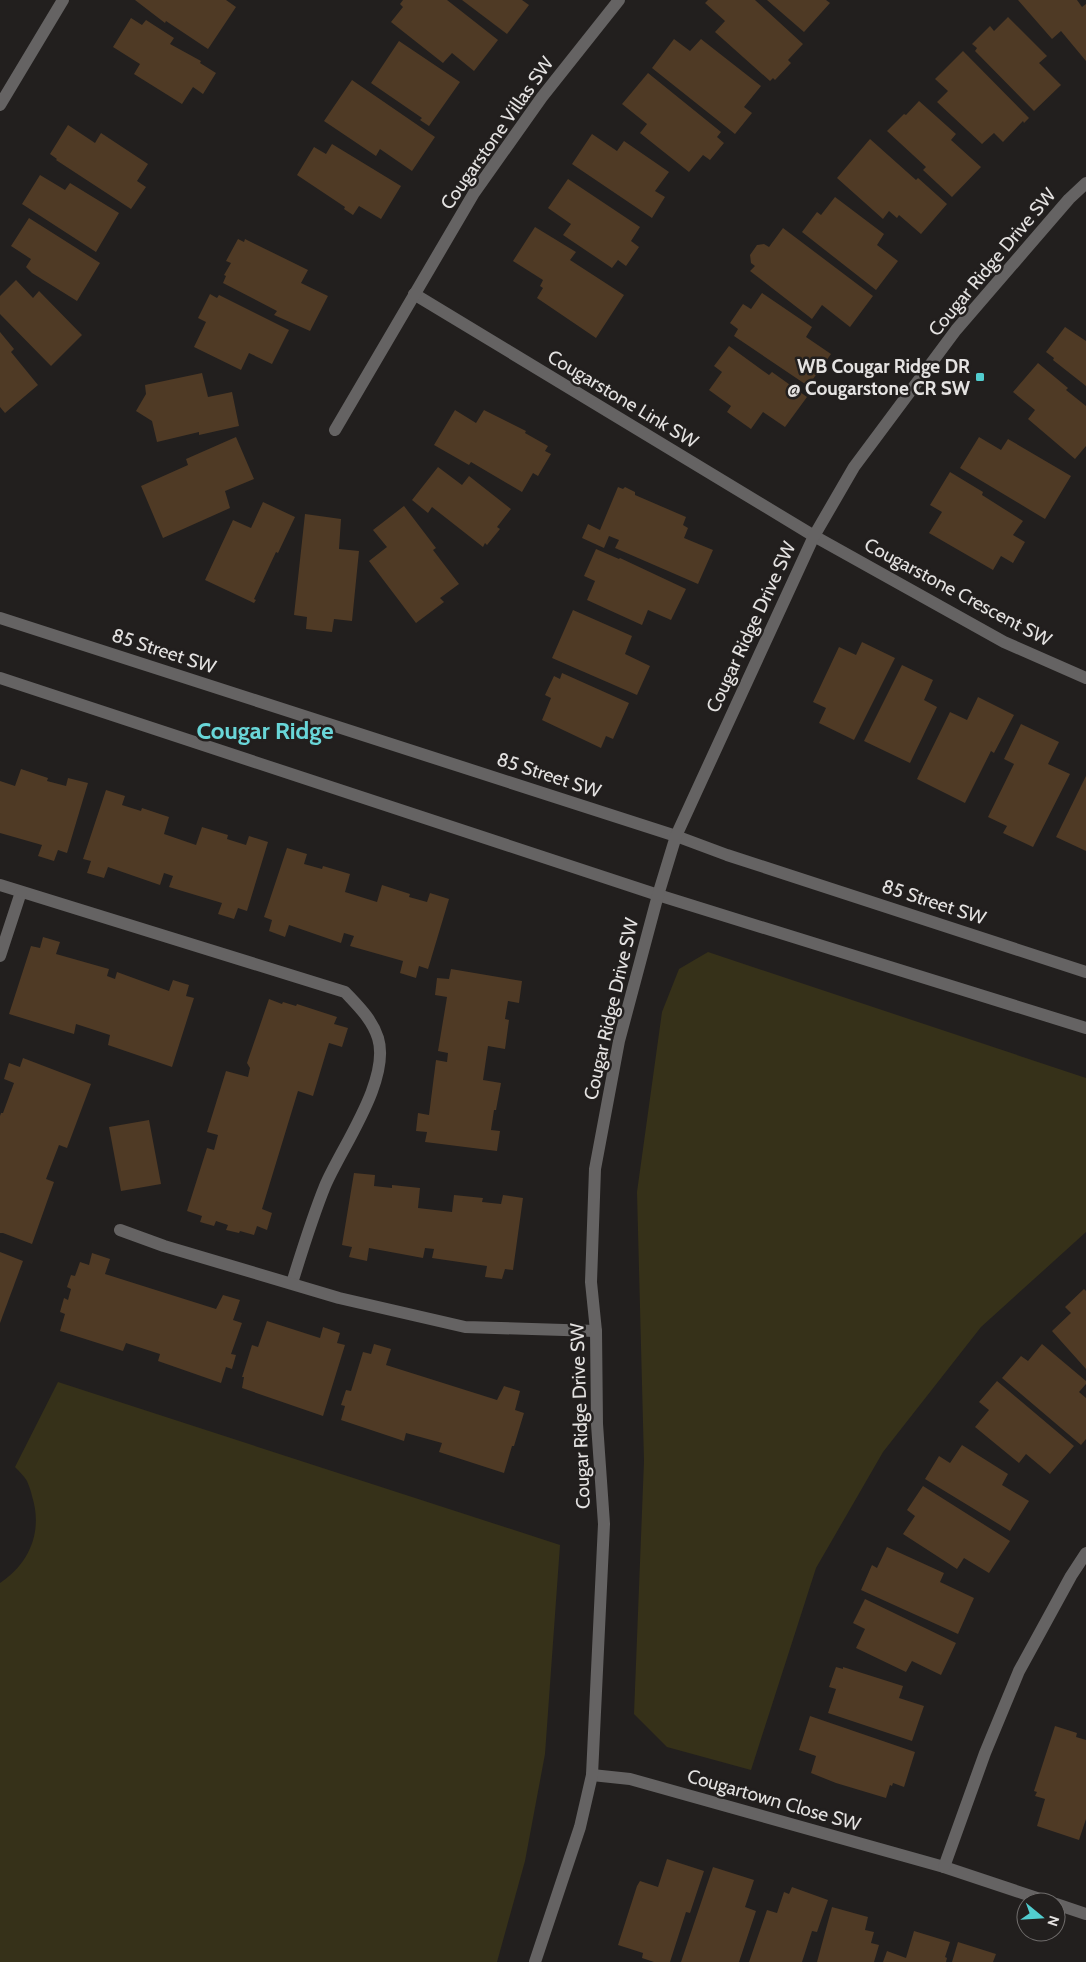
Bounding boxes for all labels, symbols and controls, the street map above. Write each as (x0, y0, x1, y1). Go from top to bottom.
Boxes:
street label: Cougarstone Villas SW (436, 52, 558, 214)
street label: Cougar Ridge Drive SW (923, 183, 1061, 341)
street label: Cougarstone Link SW (543, 345, 703, 453)
place label: WB Cougar Ridge DR @ Cougarstone CR SW (787, 355, 971, 400)
marker: WB Cougar Ridge DR @ Cougarstone CR SW (974, 371, 986, 383)
street label: Cougarstone Crescent SW (860, 533, 1056, 651)
street label: Cougar Ridge Drive SW (701, 538, 801, 716)
street label: 85 Street SW (109, 623, 219, 679)
district label: Cougar Ridge (196, 716, 334, 745)
street label: 85 Street SW (494, 747, 604, 803)
street label: 85 Street SW (879, 874, 989, 930)
street label: Cougar Ridge Drive SW (579, 916, 643, 1102)
street label: Cougar Ridge Drive SW (565, 1323, 595, 1509)
street label: Cougartown Close SW (685, 1764, 863, 1836)
north arrow (1016, 1892, 1066, 1942)
text: N (1043, 1914, 1063, 1929)

